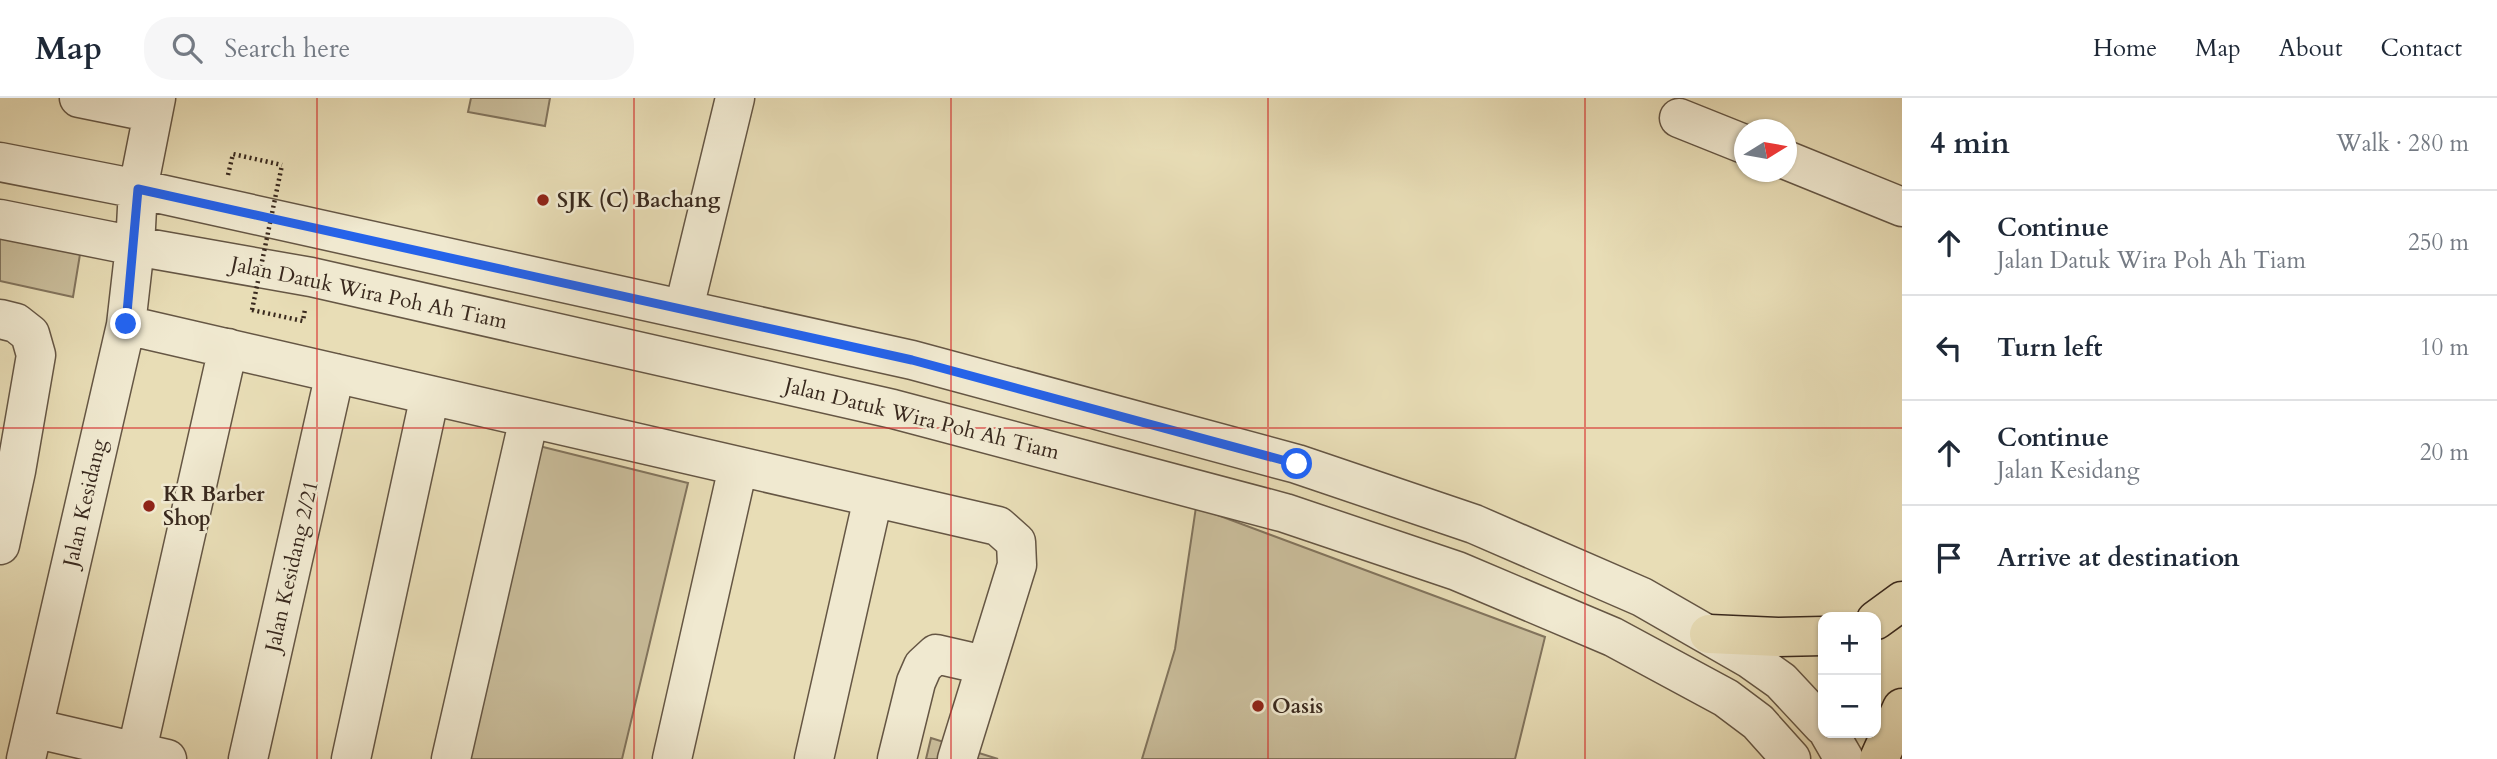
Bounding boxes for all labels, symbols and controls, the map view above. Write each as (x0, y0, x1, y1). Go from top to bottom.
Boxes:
search box (144, 17, 634, 80)
text: Map (35, 26, 102, 71)
icon: search (168, 29, 206, 67)
text: Search here (224, 31, 350, 66)
text: Home (2093, 32, 2157, 65)
text: Map (2195, 32, 2241, 65)
text: About (2279, 32, 2343, 65)
text: Contact (2381, 32, 2462, 65)
north arrow (1734, 119, 1797, 182)
text: 4 min (1930, 123, 2010, 164)
text: Walk · 280 m (2336, 128, 2469, 159)
place label: SJK (C) Bachang (557, 186, 721, 215)
marker: SJK (C) Bachang (535, 192, 551, 208)
text: Continue (1997, 210, 2109, 245)
icon: ahead (1930, 224, 1968, 262)
text: 250 m (2408, 227, 2469, 258)
text: Jalan Datuk Wira Poh Ah Tiam (1997, 245, 2306, 276)
street label: Jalan Datuk Wira Poh Ah Tiam (225, 249, 510, 337)
route end (110, 308, 141, 339)
icon: left (1930, 329, 1968, 367)
text: Turn left (1997, 330, 2102, 365)
text: 10 m (2420, 332, 2469, 363)
street label: Jalan Datuk Wira Poh Ah Tiam (779, 370, 1063, 467)
text: Continue (1997, 420, 2109, 455)
icon: ahead (1930, 434, 1968, 472)
street label: Jalan Kesidang (56, 436, 114, 573)
text: 20 m (2420, 437, 2469, 468)
route start (1281, 448, 1312, 479)
text: Jalan Kesidang (1997, 455, 2140, 486)
street label: Jalan Kesidang 2/21 (258, 478, 326, 657)
place label: KR Barber Shop (163, 480, 265, 533)
marker: KR Barber Shop (141, 498, 157, 514)
icon: arrive (1930, 539, 1968, 577)
text: Arrive at destination (1997, 540, 2240, 575)
map controls (1818, 612, 1881, 738)
button: + (1818, 612, 1881, 675)
button: − (1818, 675, 1881, 738)
place label: Oasis (1272, 692, 1323, 721)
marker: Oasis (1250, 698, 1266, 714)

